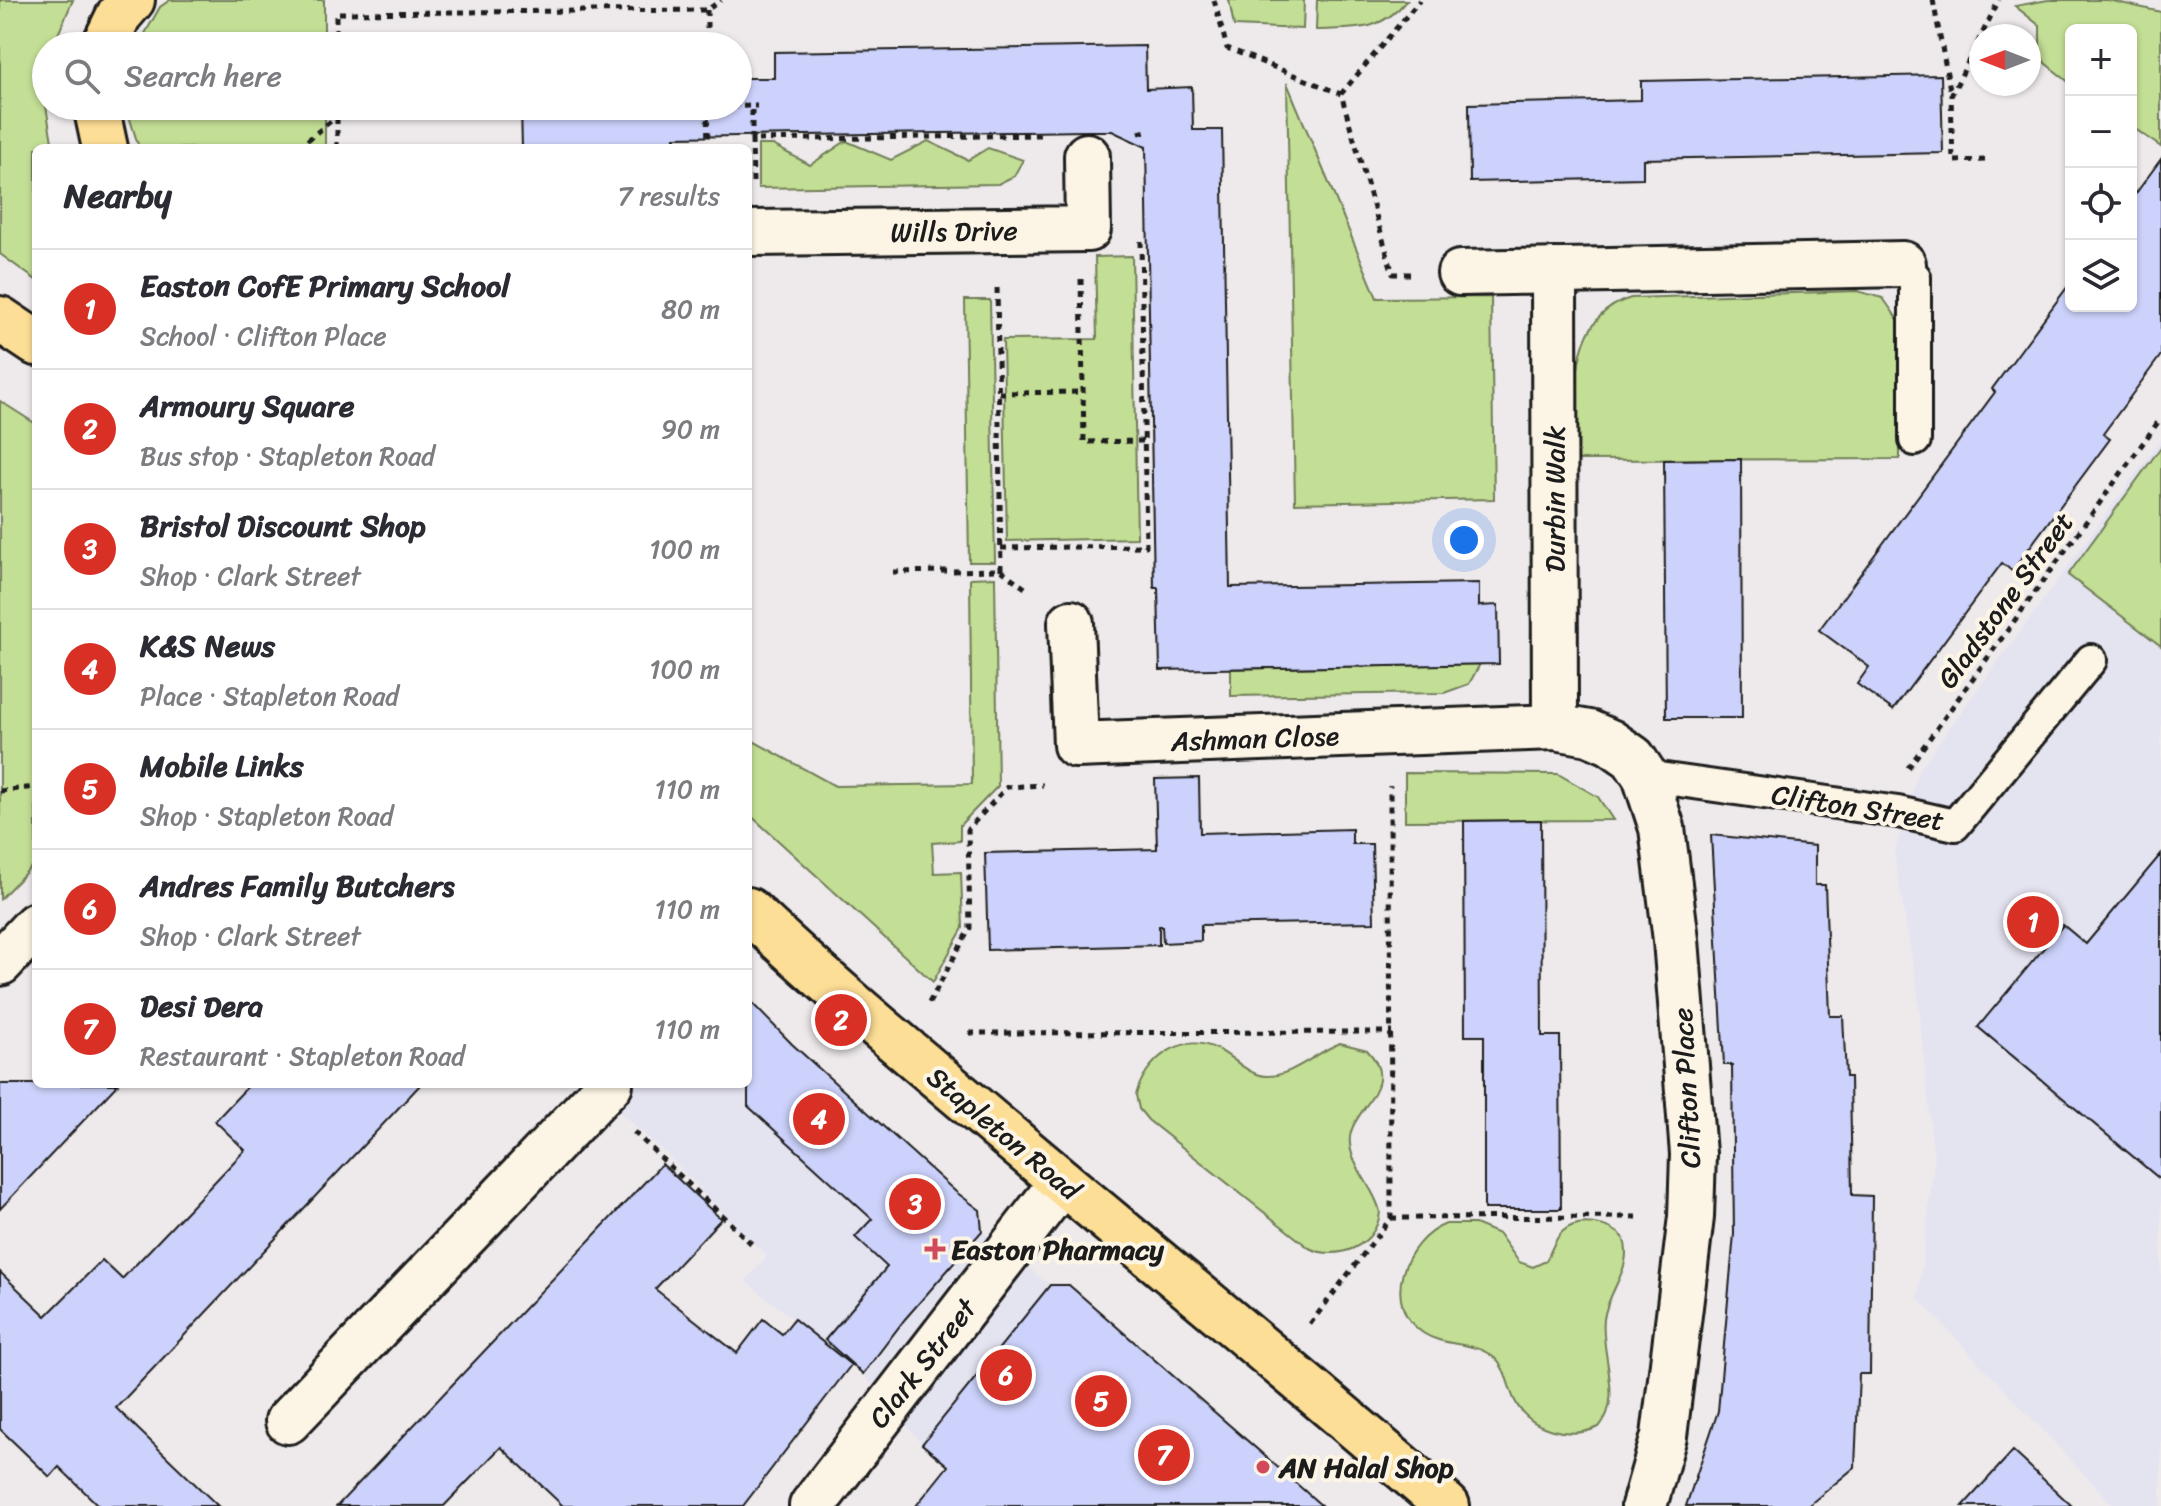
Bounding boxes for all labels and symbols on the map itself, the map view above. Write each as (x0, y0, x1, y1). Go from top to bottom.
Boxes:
north arrow (1969, 24, 2041, 96)
street label: Wills Drive (890, 206, 1018, 257)
street label: Durbin Walk (1530, 425, 1579, 572)
street label: Gladstone Street (1924, 501, 2087, 699)
your location (1444, 520, 1484, 560)
street label: Ashman Close (1169, 711, 1340, 766)
street label: Clifton Street (1768, 770, 1948, 845)
pin: 1 (2007, 892, 2059, 952)
pin: 2 (815, 990, 867, 1050)
street label: Clifton Place (1658, 1006, 1715, 1170)
street label: Stapleton Road (915, 1054, 1094, 1215)
pin: 4 (793, 1089, 845, 1149)
pin: 3 (889, 1174, 941, 1234)
place label: Easton Pharmacy (951, 1225, 1165, 1274)
marker: Easton Pharmacy (926, 1240, 944, 1258)
street label: Clark Street (856, 1286, 990, 1439)
pin: 6 (980, 1345, 1032, 1405)
pin: 5 (1075, 1371, 1127, 1431)
pin: 7 (1138, 1425, 1190, 1485)
place label: AN Halal Shop (1278, 1443, 1454, 1492)
marker: AN Halal Shop (1254, 1458, 1272, 1476)

